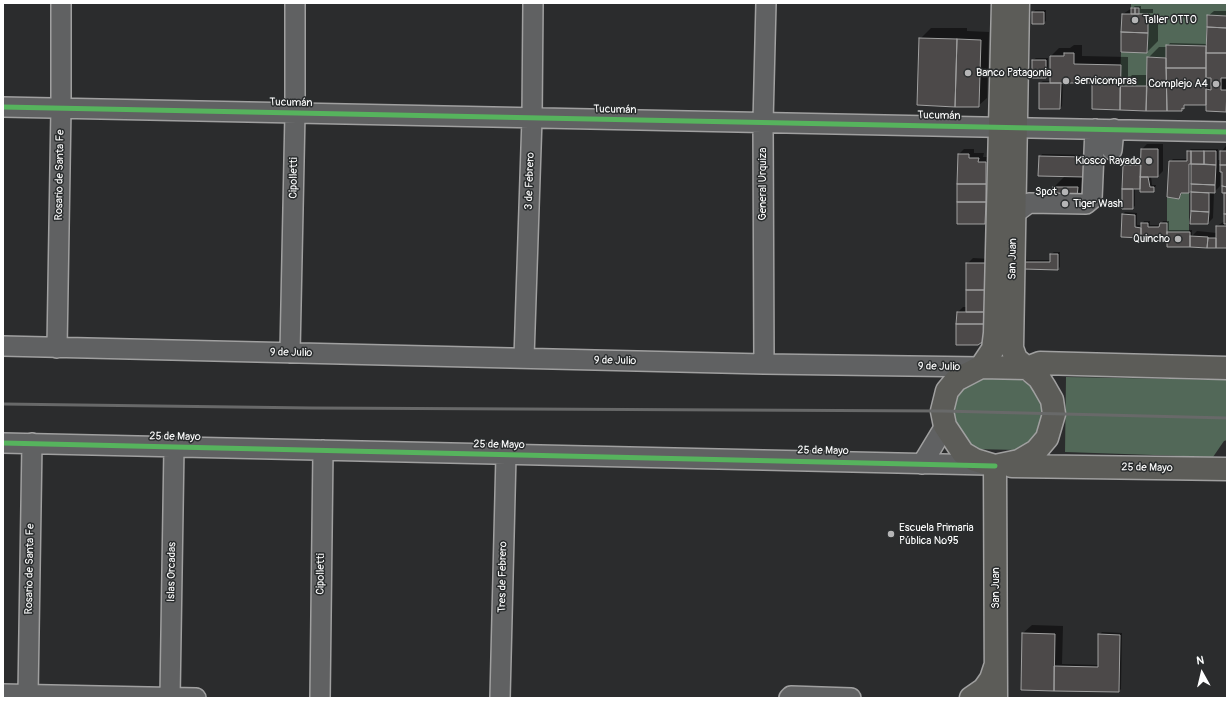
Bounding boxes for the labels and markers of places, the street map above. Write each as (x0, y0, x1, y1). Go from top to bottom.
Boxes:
place label: Taller OTTO (1143, 13, 1197, 27)
marker: Taller OTTO (1130, 15, 1140, 25)
place label: Banco Patagonia (976, 66, 1052, 80)
marker: Banco Patagonia (963, 68, 973, 78)
place label: Servicompras (1074, 74, 1137, 88)
marker: Servicompras (1061, 76, 1071, 86)
place label: Complejo A4 (1148, 77, 1208, 91)
marker: Complejo A4 (1211, 79, 1221, 89)
place label: Kiosco Rayado (1075, 154, 1141, 168)
marker: Kiosco Rayado (1144, 156, 1154, 166)
place label: Spot (1035, 185, 1057, 199)
marker: Spot (1060, 187, 1070, 197)
place label: Tiger Wash (1073, 197, 1123, 211)
marker: Tiger Wash (1060, 199, 1070, 209)
place label: Quincho (1133, 232, 1170, 246)
marker: Quincho (1173, 234, 1183, 244)
place label: Escuela Primaria Pública Nº95 (899, 521, 974, 547)
marker: Escuela Primaria Pública Nº95 (886, 529, 896, 539)

